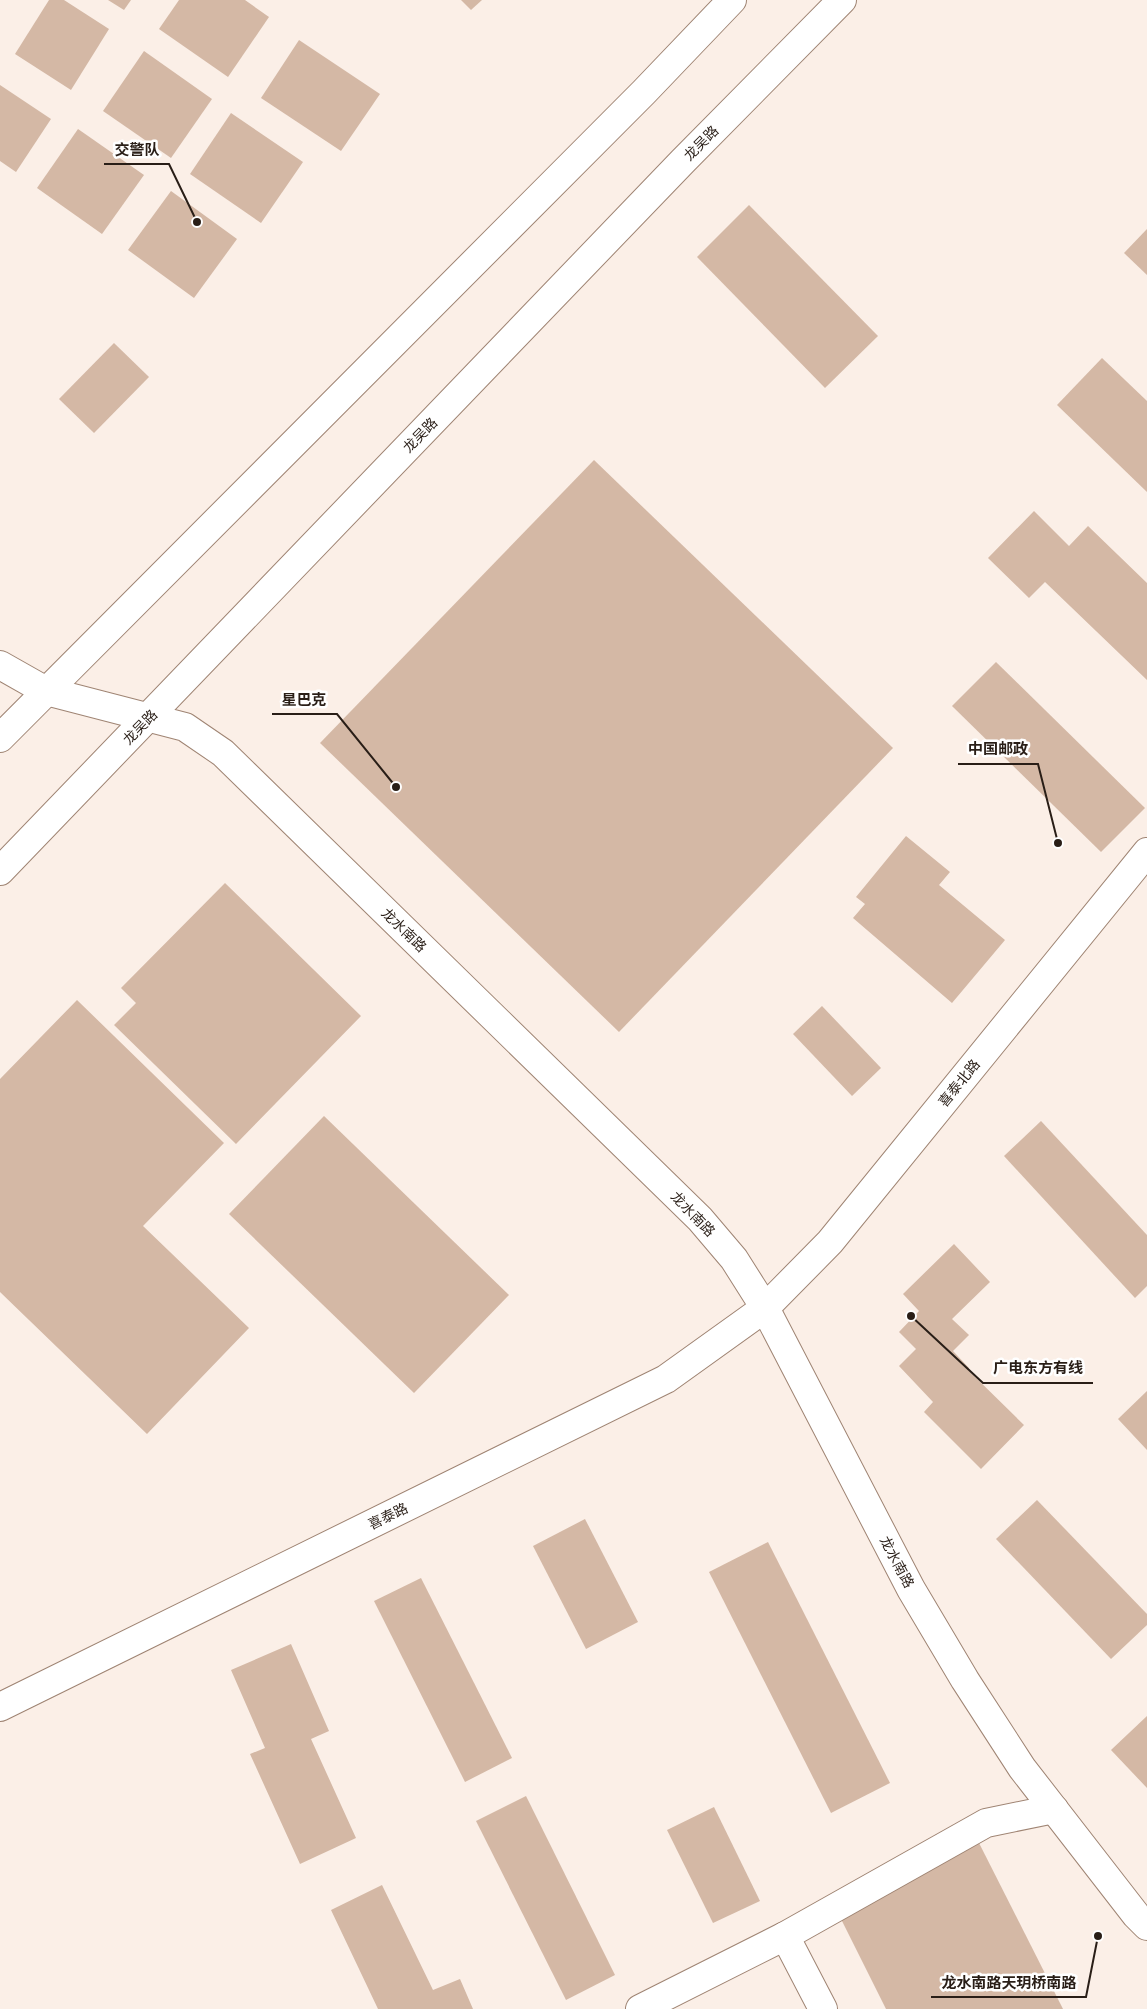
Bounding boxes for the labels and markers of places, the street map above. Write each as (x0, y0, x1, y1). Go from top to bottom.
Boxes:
callout: 交警队 (104, 134, 169, 164)
callout: 星巴克 (272, 684, 337, 714)
callout: 中国邮政 (958, 734, 1038, 764)
callout: 广电东方有线 (983, 1353, 1093, 1383)
callout: 龙水南路天玥桥南路 (931, 1967, 1086, 1997)

